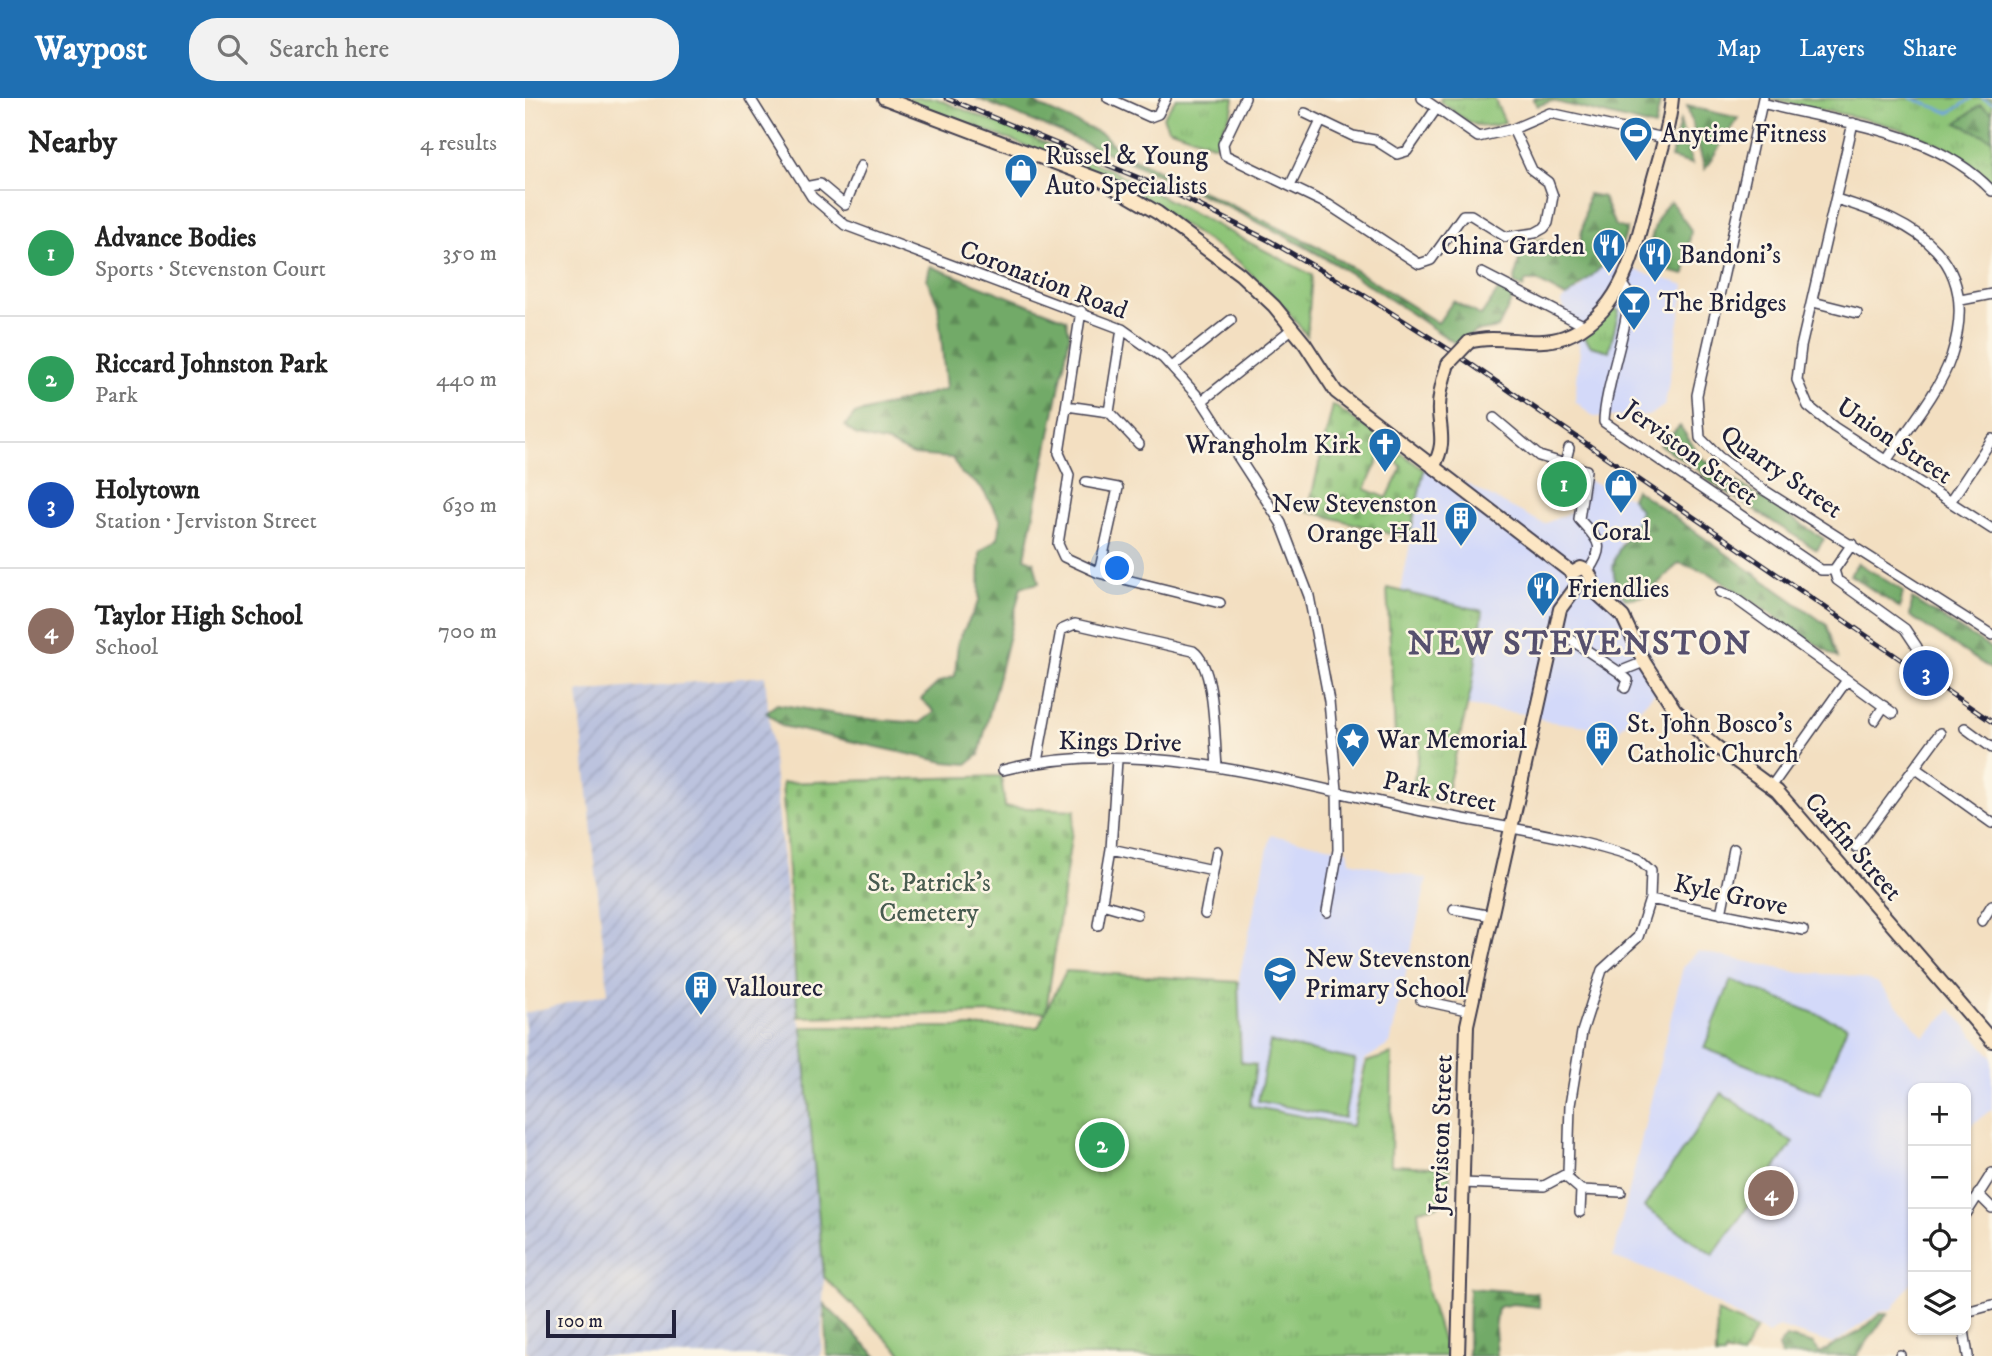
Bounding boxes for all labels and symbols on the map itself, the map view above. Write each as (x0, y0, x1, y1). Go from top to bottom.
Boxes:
sports icon: Anytime Fitness (1617, 114, 1655, 163)
place label: Anytime Fitness (1661, 118, 1827, 151)
place label: Russel & Young Auto Specialists (1045, 140, 1208, 203)
shop icon: Russel & Young Auto Specialists (1002, 151, 1040, 200)
restaurant icon: China Garden (1590, 226, 1628, 275)
place label: China Garden (1441, 230, 1585, 263)
street label: Coronation Road (955, 233, 1132, 328)
restaurant icon: Bandoni's (1636, 235, 1674, 284)
place label: Bandoni's (1679, 239, 1781, 272)
bar icon: The Bridges (1615, 283, 1653, 332)
place label: The Bridges (1659, 287, 1786, 320)
street label: Union Street (1830, 390, 1959, 492)
street label: Jerviston Street (1614, 392, 1764, 513)
street label: Quarry Street (1714, 418, 1849, 526)
church icon: Wrangholm Kirk (1366, 425, 1404, 474)
place label: Wrangholm Kirk (1184, 429, 1361, 462)
pin: 1 (1541, 458, 1587, 510)
shop icon: Coral (1602, 466, 1640, 515)
place label: New Stevenston Orange Hall (1272, 488, 1437, 551)
building icon: New Stevenston Orange Hall (1442, 499, 1480, 548)
place label: Coral (1592, 516, 1650, 549)
your location (1100, 551, 1134, 585)
restaurant icon: Friendlies (1524, 569, 1562, 618)
place label: Friendlies (1567, 573, 1669, 606)
district label: NEW STEVENSTON (1408, 624, 1752, 665)
pin: 3 (1903, 647, 1949, 699)
place label: St. John Bosco's Catholic Church (1627, 708, 1799, 771)
building icon: St. John Bosco's Catholic Church (1583, 719, 1621, 768)
place icon: War Memorial (1334, 720, 1372, 769)
place label: War Memorial (1376, 724, 1527, 757)
street label: Kings Drive (1058, 725, 1182, 760)
street label: Park Street (1380, 764, 1500, 821)
street label: Carfin Street (1797, 786, 1909, 908)
park label: St. Patrick's Cemetery (867, 867, 991, 930)
street label: Kyle Grove (1671, 867, 1791, 924)
place label: New Stevenston Primary School (1305, 943, 1471, 1006)
school or university icon: New Stevenston Primary School (1261, 954, 1299, 1003)
building icon: Vallourec (682, 968, 720, 1017)
place label: Vallourec (724, 972, 823, 1005)
street label: Jerviston Street (1422, 1054, 1461, 1216)
pin: 2 (1079, 1119, 1125, 1171)
pin: 4 (1748, 1167, 1794, 1219)
scale bar (546, 1307, 675, 1339)

